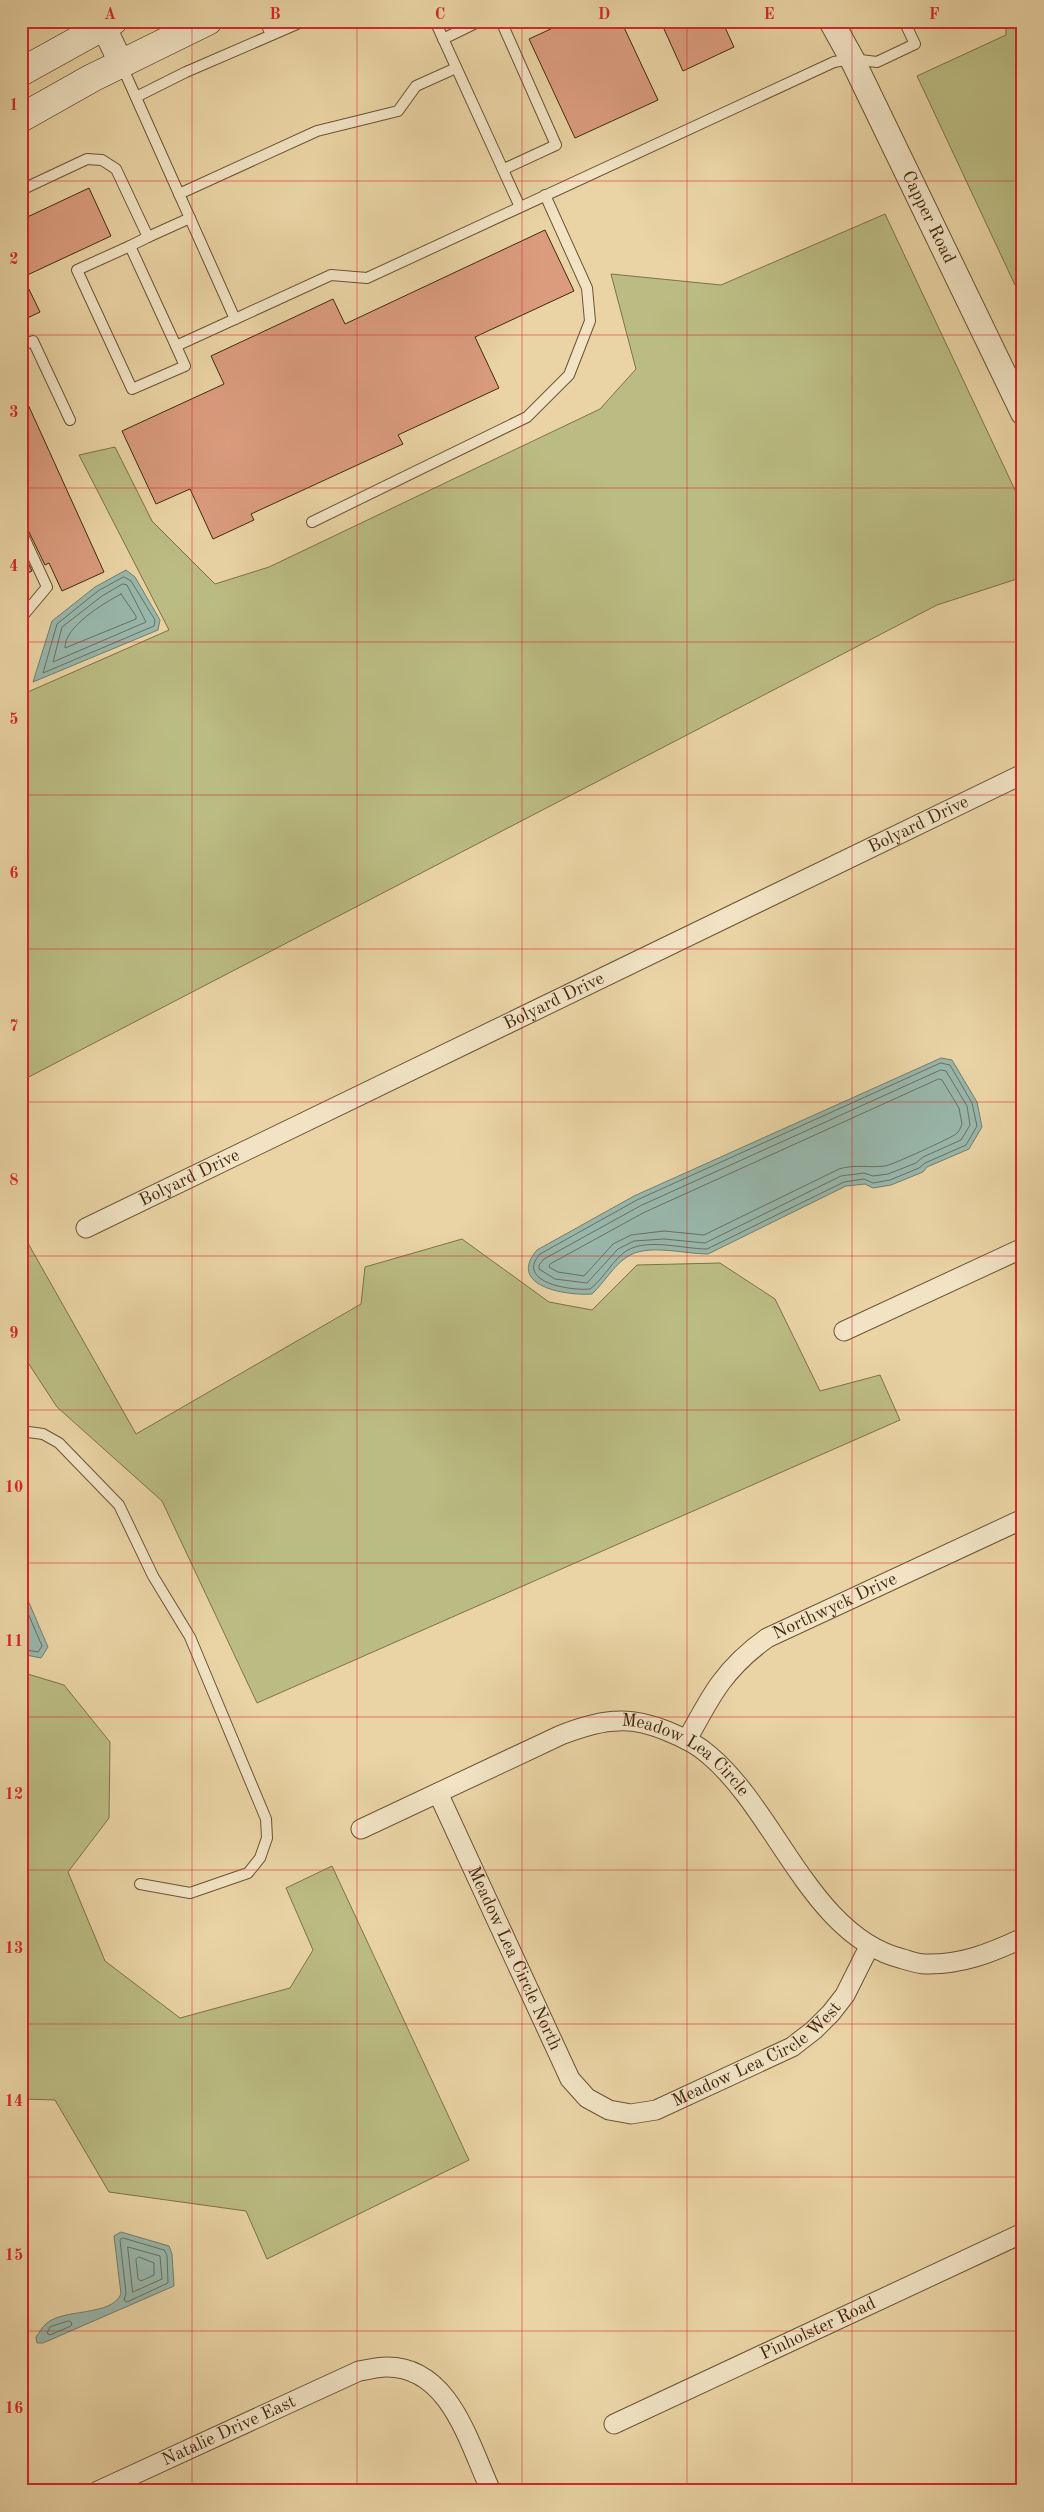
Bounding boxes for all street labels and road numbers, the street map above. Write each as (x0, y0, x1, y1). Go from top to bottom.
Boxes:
street label: Capper Road (898, 168, 958, 266)
street label: Bolyard Drive (865, 793, 972, 857)
street label: Bolyard Drive (501, 969, 607, 1033)
street label: Bolyard Drive (136, 1146, 243, 1210)
street label: Northwyck Drive (770, 1570, 900, 1643)
street label: Meadow Lea Circle (621, 1712, 752, 1800)
street label: Meadow Lea Circle North (464, 1864, 565, 2053)
street label: Meadow Lea Circle West (669, 1999, 845, 2110)
street label: Pinholster Road (757, 2294, 879, 2363)
street label: Natalie Drive East (159, 2392, 298, 2469)

